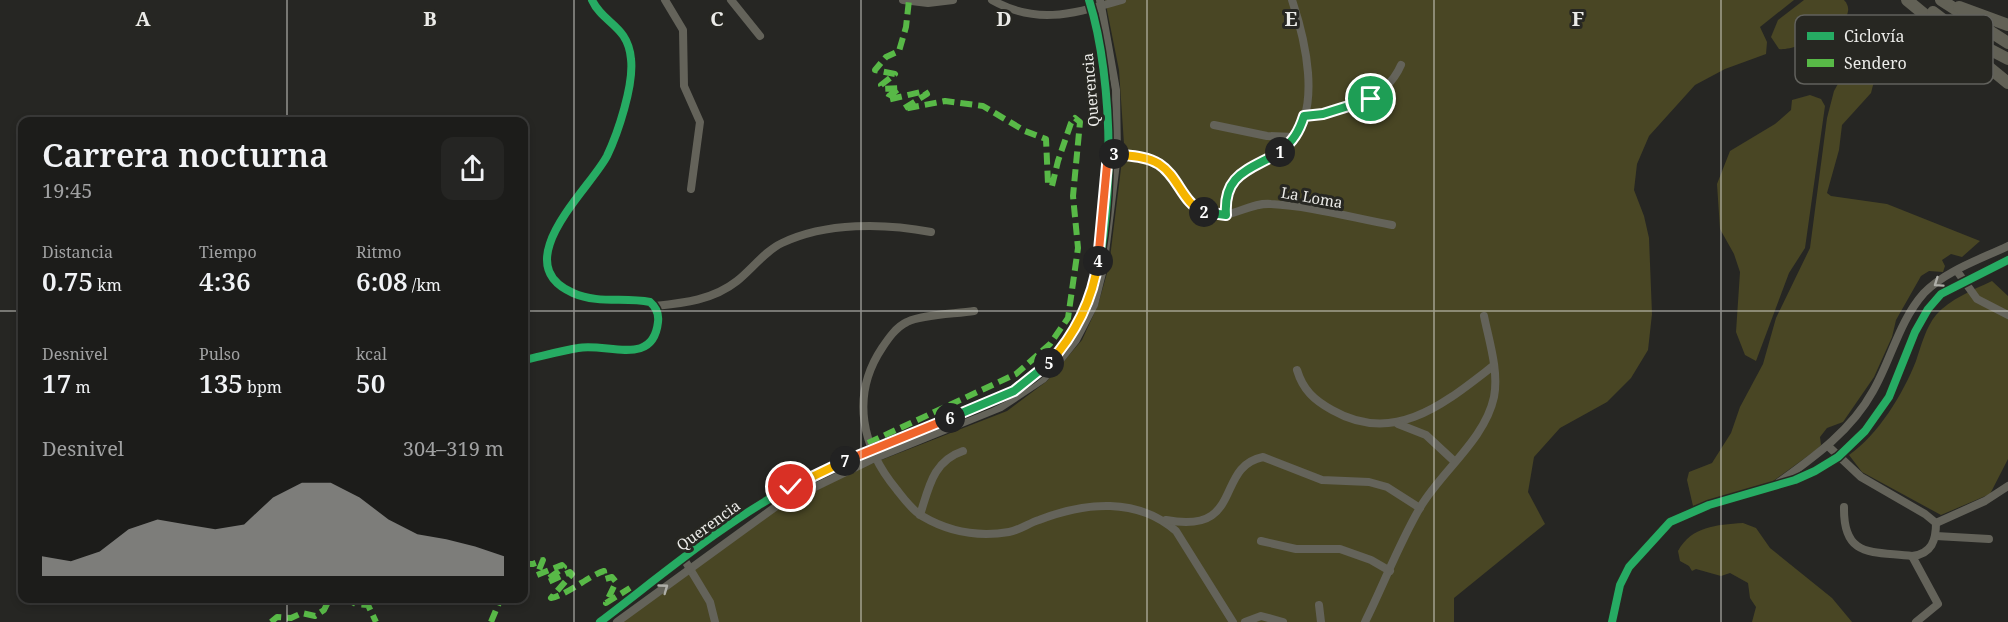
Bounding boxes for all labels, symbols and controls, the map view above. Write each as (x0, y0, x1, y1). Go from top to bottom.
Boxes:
text: A (135, 5, 151, 32)
text: B (423, 5, 437, 32)
text: C (710, 5, 724, 32)
text: D (996, 5, 1012, 32)
text: E (1284, 5, 1298, 32)
text: F (1572, 5, 1584, 32)
legend (1795, 15, 1993, 84)
text: Ciclovía (1844, 25, 1904, 47)
street label: Querencia (1077, 52, 1103, 128)
text: Sendero (1844, 52, 1907, 74)
pin (1345, 73, 1396, 124)
icon: arrive (1354, 82, 1387, 115)
text: Carrera nocturna (42, 132, 329, 177)
button: share (441, 137, 504, 200)
pin: 1 (1265, 137, 1295, 167)
pin: 3 (1099, 139, 1129, 169)
text: 1 (1275, 141, 1285, 163)
text: 3 (1109, 143, 1119, 165)
text: 19:45 (42, 177, 92, 204)
street label: La Loma (1280, 182, 1344, 212)
pin: 2 (1189, 197, 1219, 227)
text: 2 (1199, 201, 1209, 223)
text: Distancia (42, 241, 113, 263)
text: Tiempo (199, 241, 257, 263)
text: Ritmo (356, 241, 402, 263)
pin: 4 (1083, 246, 1113, 276)
text: 4 (1093, 250, 1103, 272)
text: 0.75 (42, 263, 93, 299)
text: 4:36 (199, 263, 251, 299)
text: 6:08 (356, 263, 408, 299)
text: km (93, 274, 122, 296)
text: /km (408, 274, 441, 296)
one-way arrow (1933, 276, 1944, 287)
text: Desnivel (42, 343, 108, 365)
text: Pulso (199, 343, 240, 365)
text: kcal (356, 343, 387, 365)
pin: 5 (1034, 348, 1064, 378)
text: 5 (1044, 352, 1054, 374)
text: 17 (42, 365, 71, 401)
text: 135 (199, 365, 243, 401)
text: 50 (356, 365, 385, 401)
text: m (71, 376, 91, 398)
text: bpm (243, 376, 282, 398)
pin: 6 (935, 403, 965, 433)
text: 6 (945, 407, 955, 429)
text: Desnivel (42, 435, 124, 462)
text: 304–319 m (403, 435, 504, 462)
pin: 7 (830, 446, 860, 476)
text: 7 (840, 450, 850, 472)
pin (765, 461, 816, 512)
icon: check (774, 470, 807, 503)
street label: Querencia (672, 495, 744, 555)
one-way arrow (658, 584, 669, 595)

